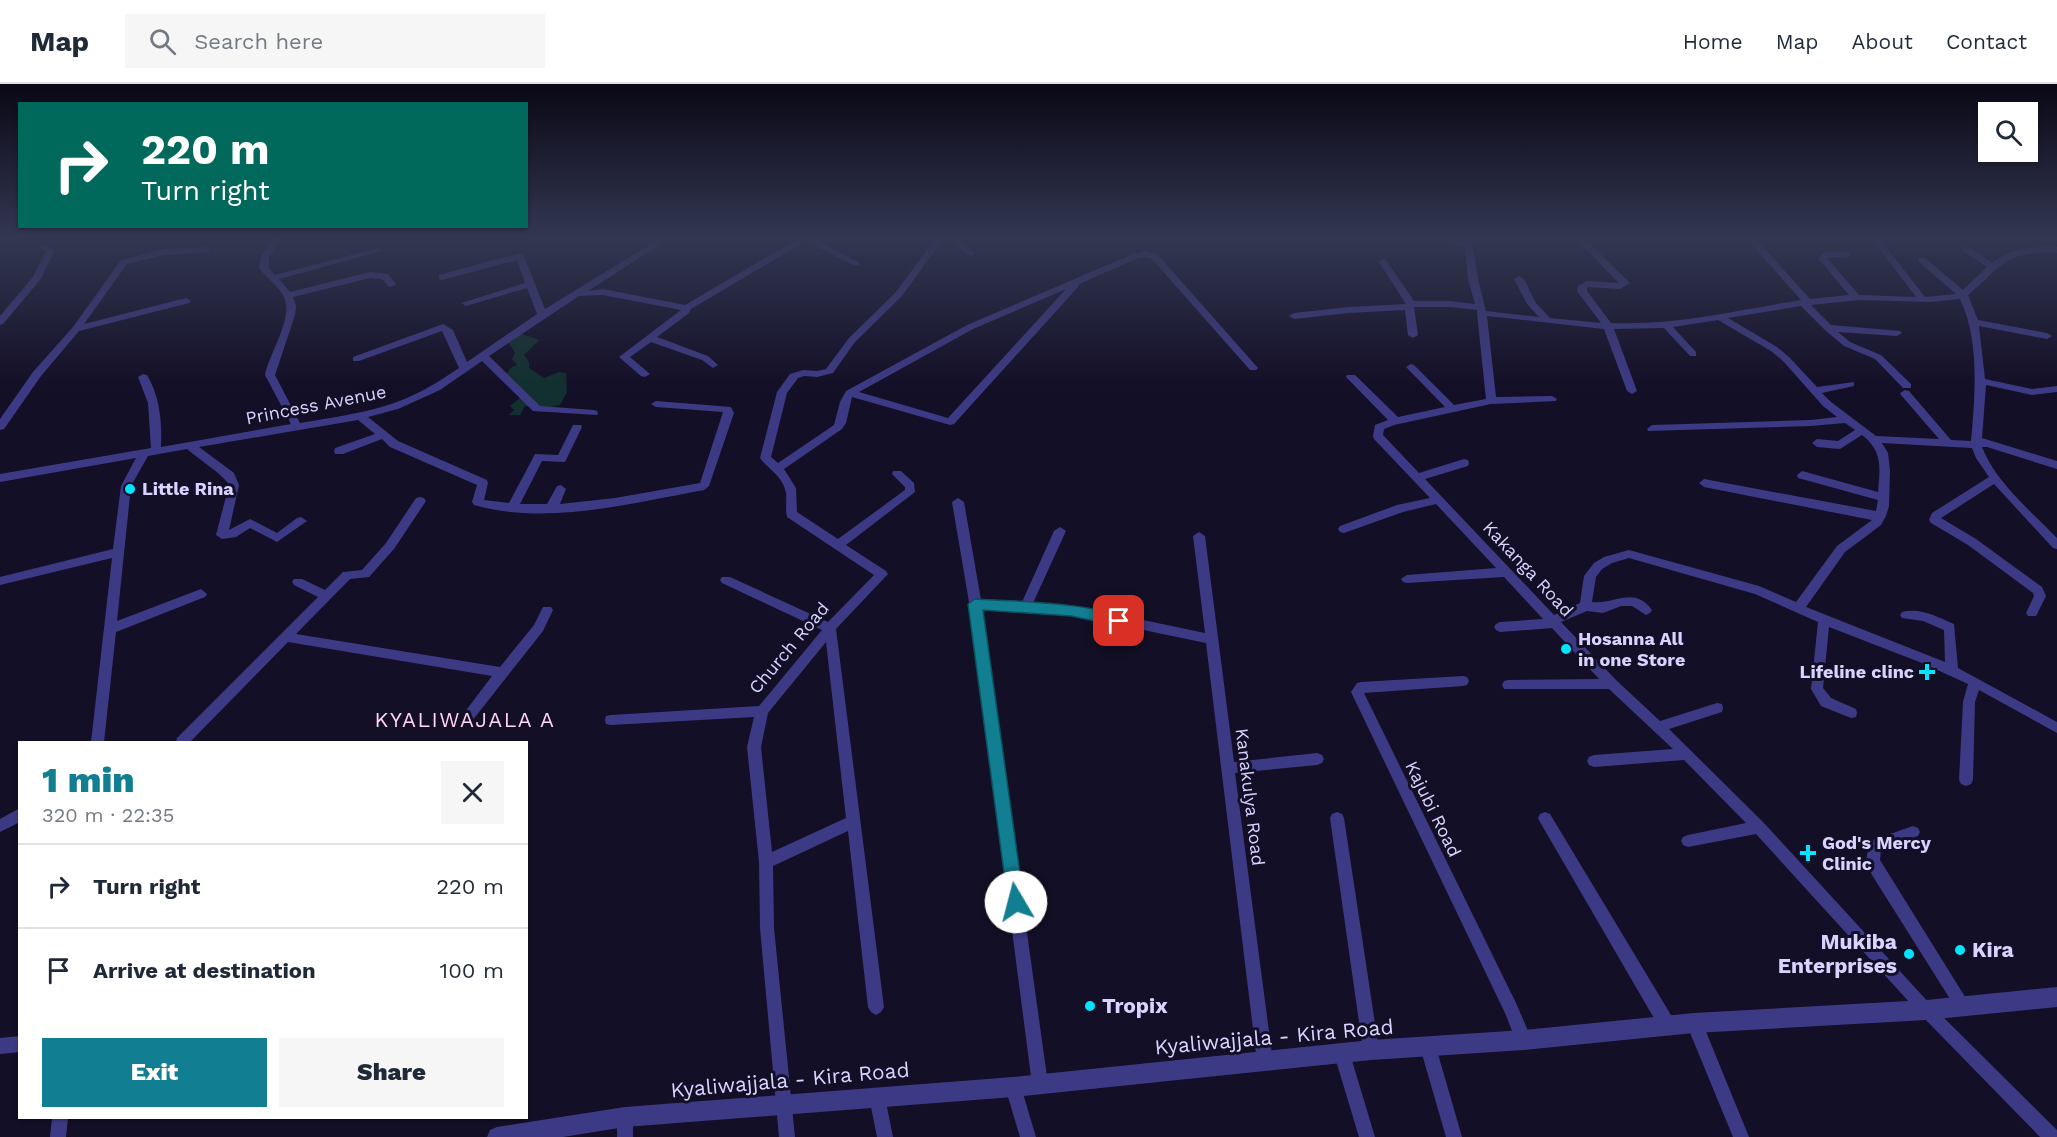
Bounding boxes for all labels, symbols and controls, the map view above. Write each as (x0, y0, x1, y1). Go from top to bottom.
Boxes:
search box (125, 14, 545, 68)
text: Map (30, 25, 89, 58)
icon: search (146, 25, 179, 58)
text: Search here (194, 29, 323, 54)
text: Home (1683, 29, 1743, 54)
text: Map (1776, 29, 1819, 54)
text: About (1852, 29, 1913, 54)
text: Contact (1946, 29, 2027, 54)
map controls (1978, 102, 2038, 162)
button: search (1978, 102, 2038, 162)
text: 220 m (141, 125, 270, 174)
icon: right (42, 126, 120, 204)
text: Turn right (141, 175, 270, 207)
street label: Princess Avenue (244, 381, 388, 428)
place label: Little Rina (142, 478, 234, 499)
marker: Little Rina (123, 482, 137, 496)
street label: Kakanga Road (1479, 517, 1578, 621)
pin (1093, 595, 1144, 646)
street label: Church Road (744, 598, 833, 698)
icon: arrive (1102, 604, 1135, 637)
place label: Hosanna All in one Store (1578, 628, 1685, 670)
marker: Hosanna All in one Store (1559, 642, 1573, 656)
place label: Lifeline clinc (1800, 661, 1914, 682)
marker: Lifeline clinc (1918, 663, 1936, 681)
district label: KYALIWAJALA A (375, 707, 555, 732)
street label: Kanakulya Road (1232, 727, 1269, 867)
street label: Kajubi Road (1401, 758, 1466, 860)
text: 1 min (42, 759, 135, 801)
button: close (441, 761, 504, 824)
text: 320 m · 22:35 (42, 803, 174, 827)
place label: God's Mercy Clinic (1822, 832, 1932, 874)
marker: God's Mercy Clinic (1799, 844, 1817, 862)
icon: right (42, 870, 75, 903)
position arrow (984, 870, 1048, 934)
text: Turn right (93, 874, 200, 899)
text: 220 m (436, 874, 504, 899)
place label: Mukiba Enterprises (1778, 929, 1898, 978)
place label: Kira (1972, 937, 2015, 962)
marker: Kira (1953, 943, 1967, 957)
marker: Mukiba Enterprises (1902, 947, 1916, 961)
icon: arrive (42, 954, 75, 987)
text: Arrive at destination (93, 958, 316, 983)
text: 100 m (440, 958, 504, 983)
place label: Tropix (1102, 993, 1168, 1018)
marker: Tropix (1083, 999, 1097, 1013)
street label: Kyaliwajjala - Kira Road (1153, 1014, 1395, 1059)
button: Exit (42, 1038, 267, 1107)
button: Share (279, 1038, 504, 1107)
street label: Kyaliwajjala - Kira Road (669, 1057, 911, 1102)

